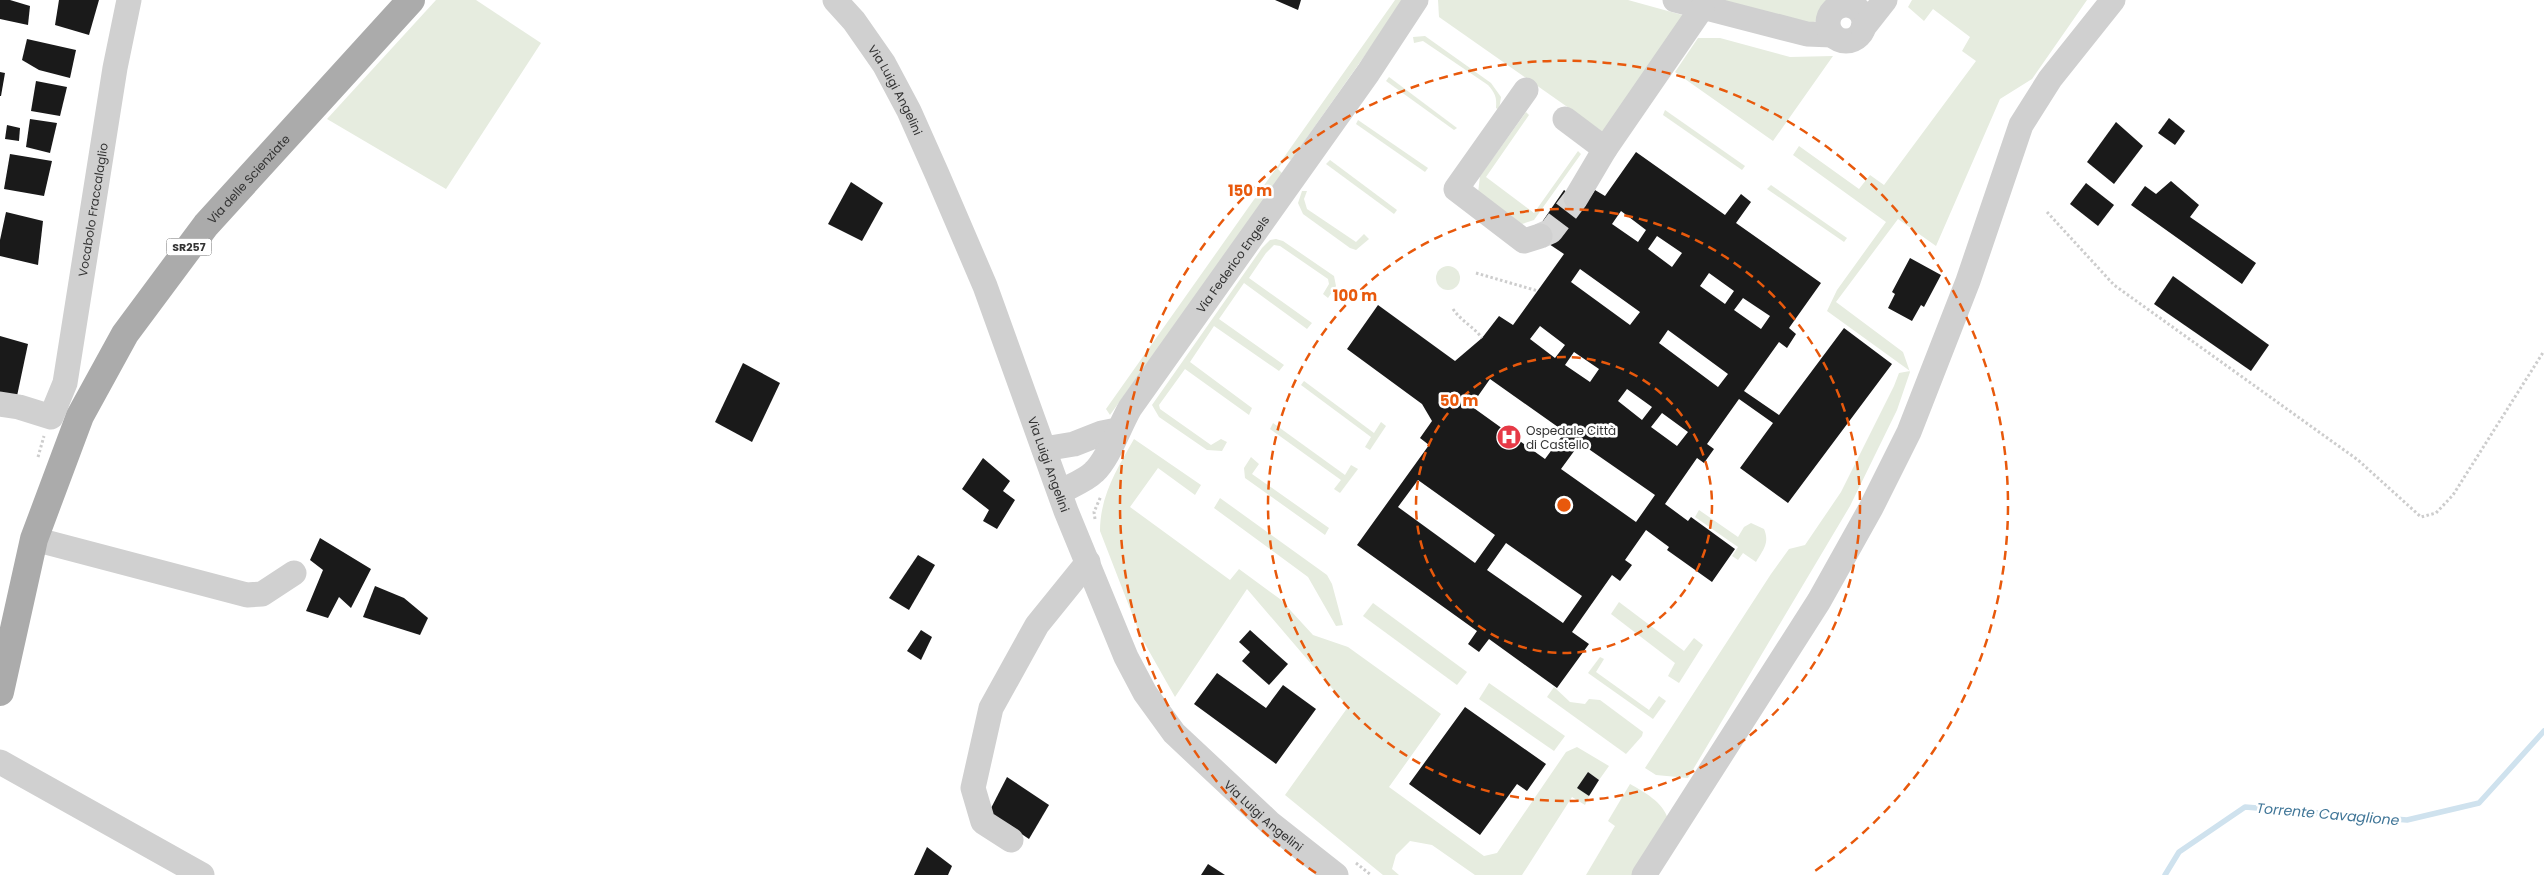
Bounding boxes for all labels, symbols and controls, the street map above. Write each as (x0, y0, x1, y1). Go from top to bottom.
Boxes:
street label: Via Luigi Angelini (864, 41, 927, 138)
street label: Via delle Scienziate (203, 130, 293, 227)
street label: Vocabolo Fraccalaglio (74, 141, 112, 278)
text: 150 m (1228, 180, 1272, 201)
street label: Via Federico Engels (1192, 212, 1273, 316)
road number: SR257 (166, 238, 212, 256)
text: 100 m (1333, 285, 1377, 306)
text: 50 m (1440, 390, 1478, 411)
street label: Via Luigi Angelini (1024, 414, 1074, 514)
place label: Ospedale Città di Castello (1526, 422, 1616, 453)
hospital icon: Ospedale Città di Castello (1496, 424, 1522, 450)
centre of rings (1555, 496, 1573, 514)
street label: Via Luigi Angelini (1221, 776, 1307, 855)
water label: Torrente Cavaglione (2256, 798, 2400, 830)

